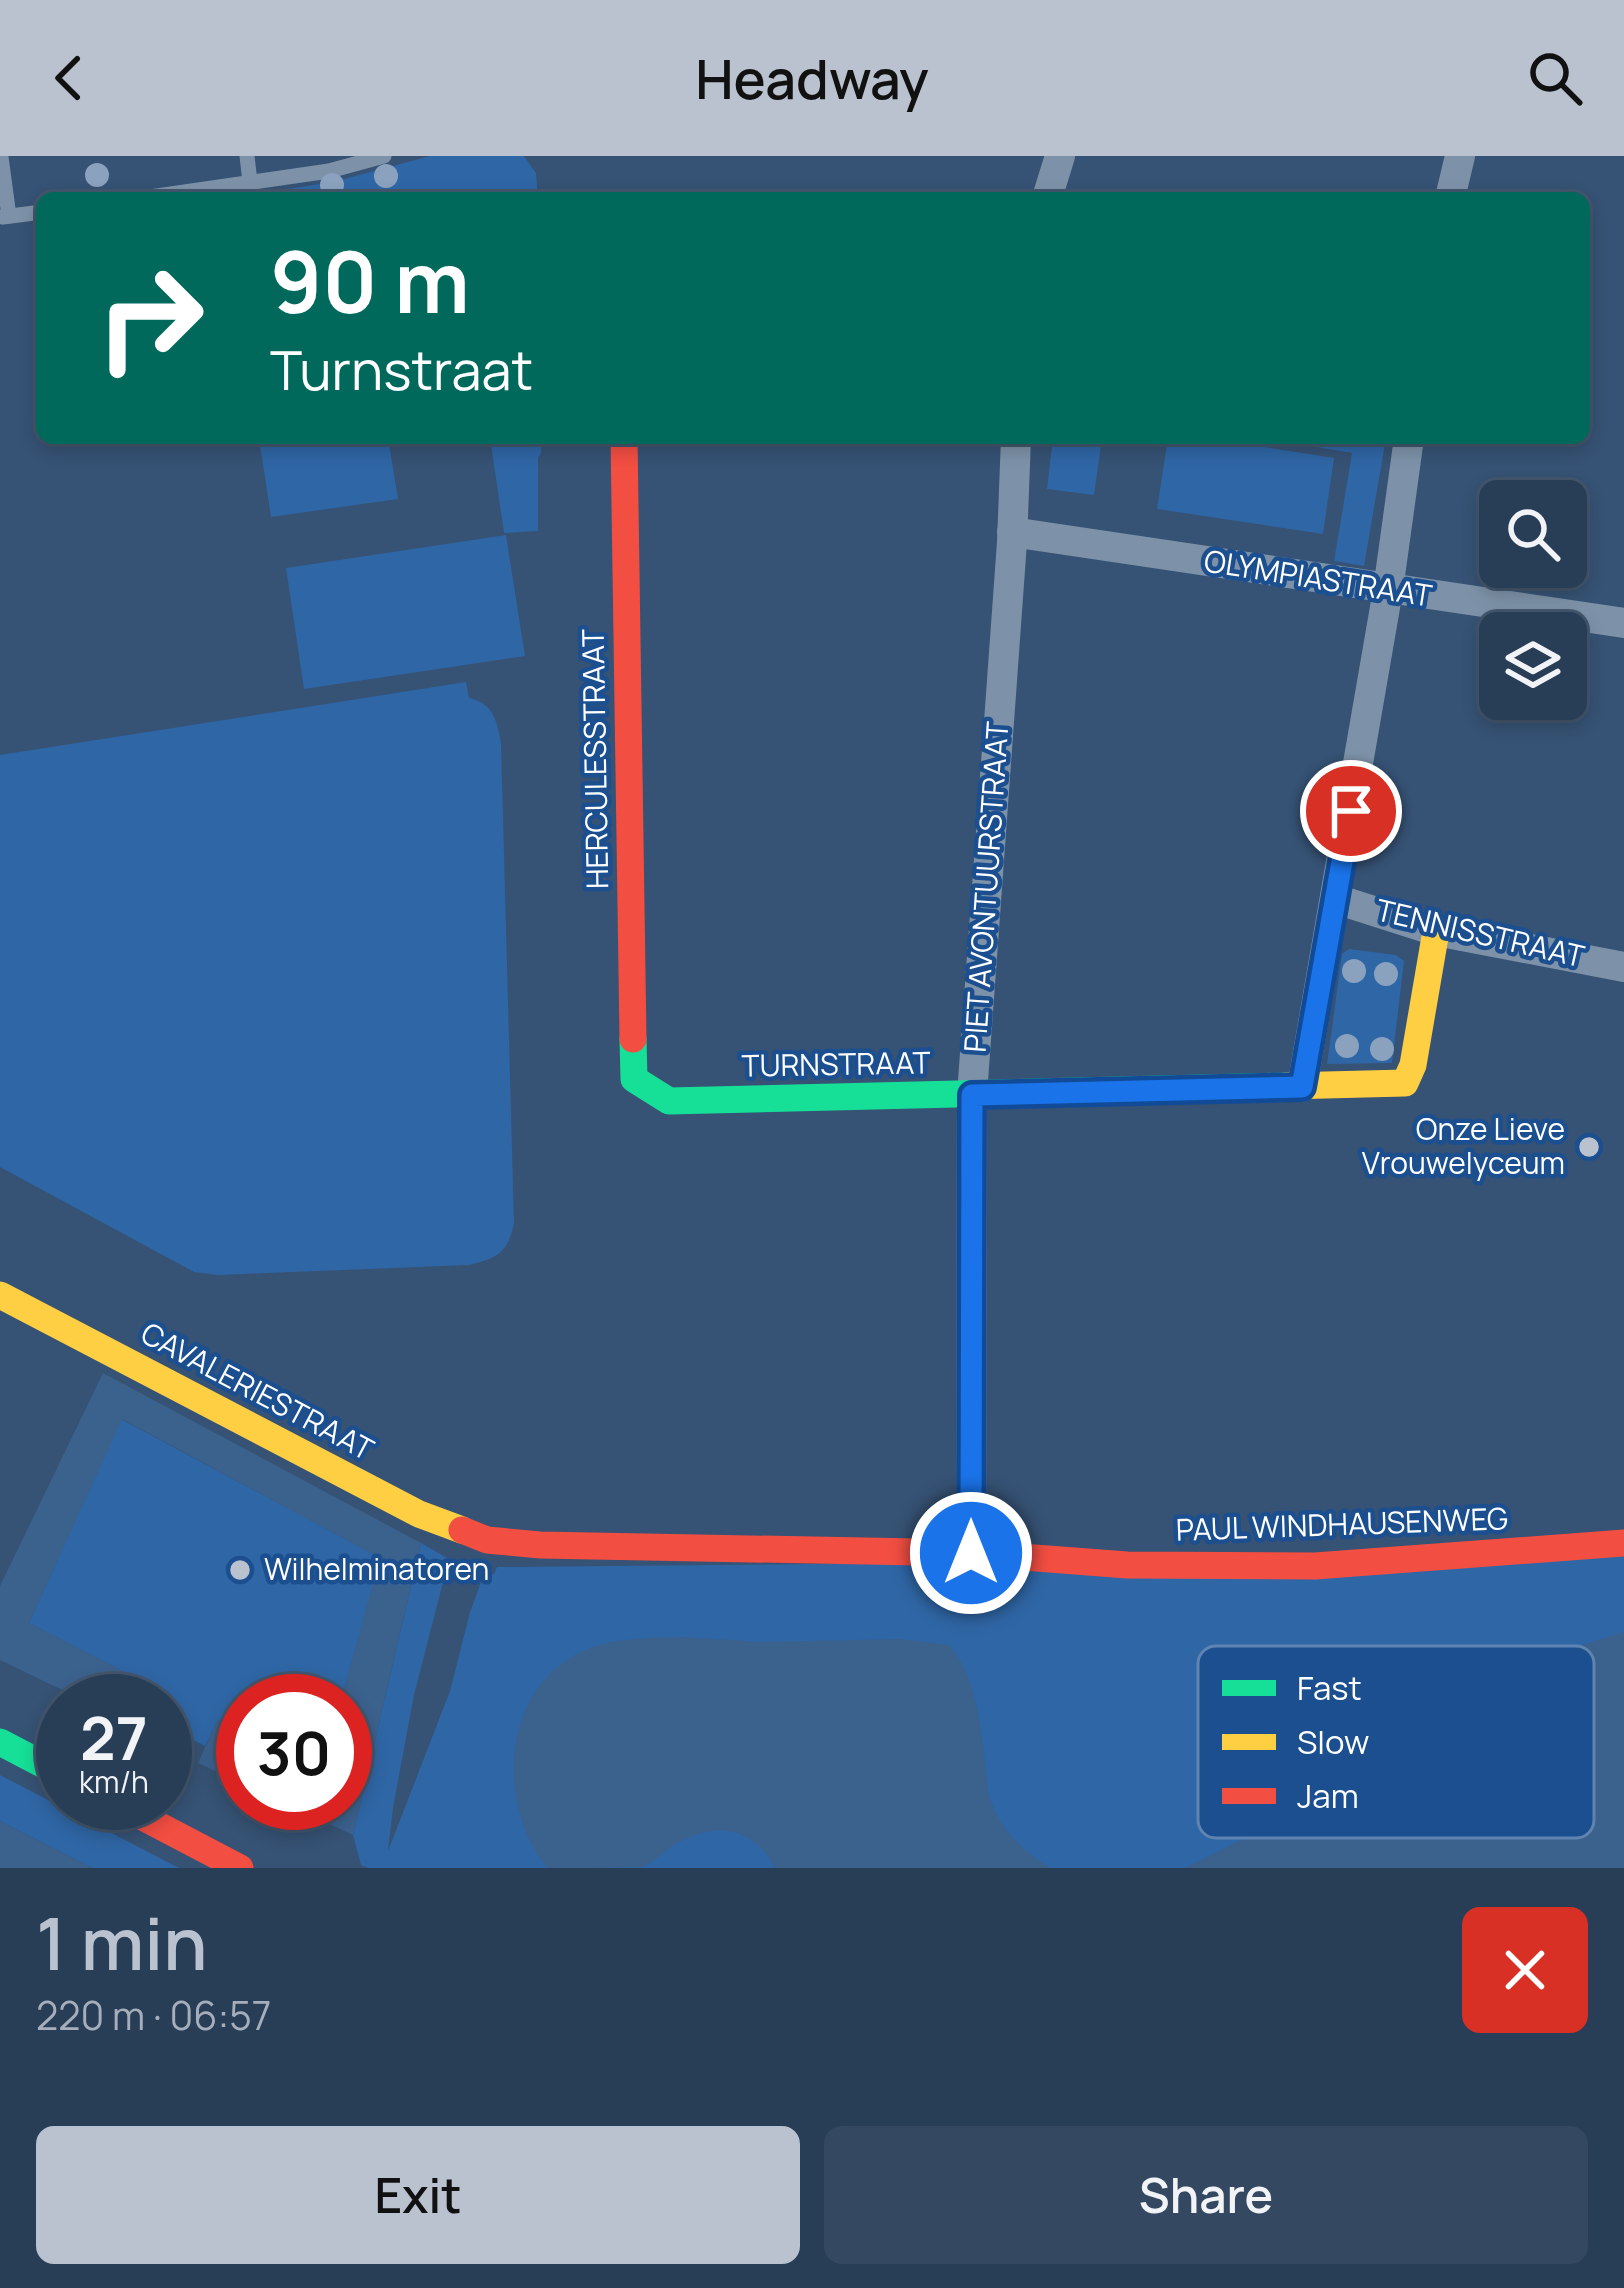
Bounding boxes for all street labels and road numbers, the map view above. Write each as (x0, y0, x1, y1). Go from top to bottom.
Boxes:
street label: OLYMPIASTRAAT (1201, 539, 1435, 616)
street label: HERCULESSTRAAT (572, 629, 617, 889)
street label: PIET AVONTUURSTRAAT (953, 720, 1018, 1054)
street label: TENNISSTRAAT (1372, 889, 1589, 976)
street label: TURNSTRAAT (741, 1041, 931, 1086)
street label: CAVALERIESTRAAT (134, 1312, 381, 1469)
street label: PAUL WINDHAUSENWEG (1175, 1497, 1509, 1550)

